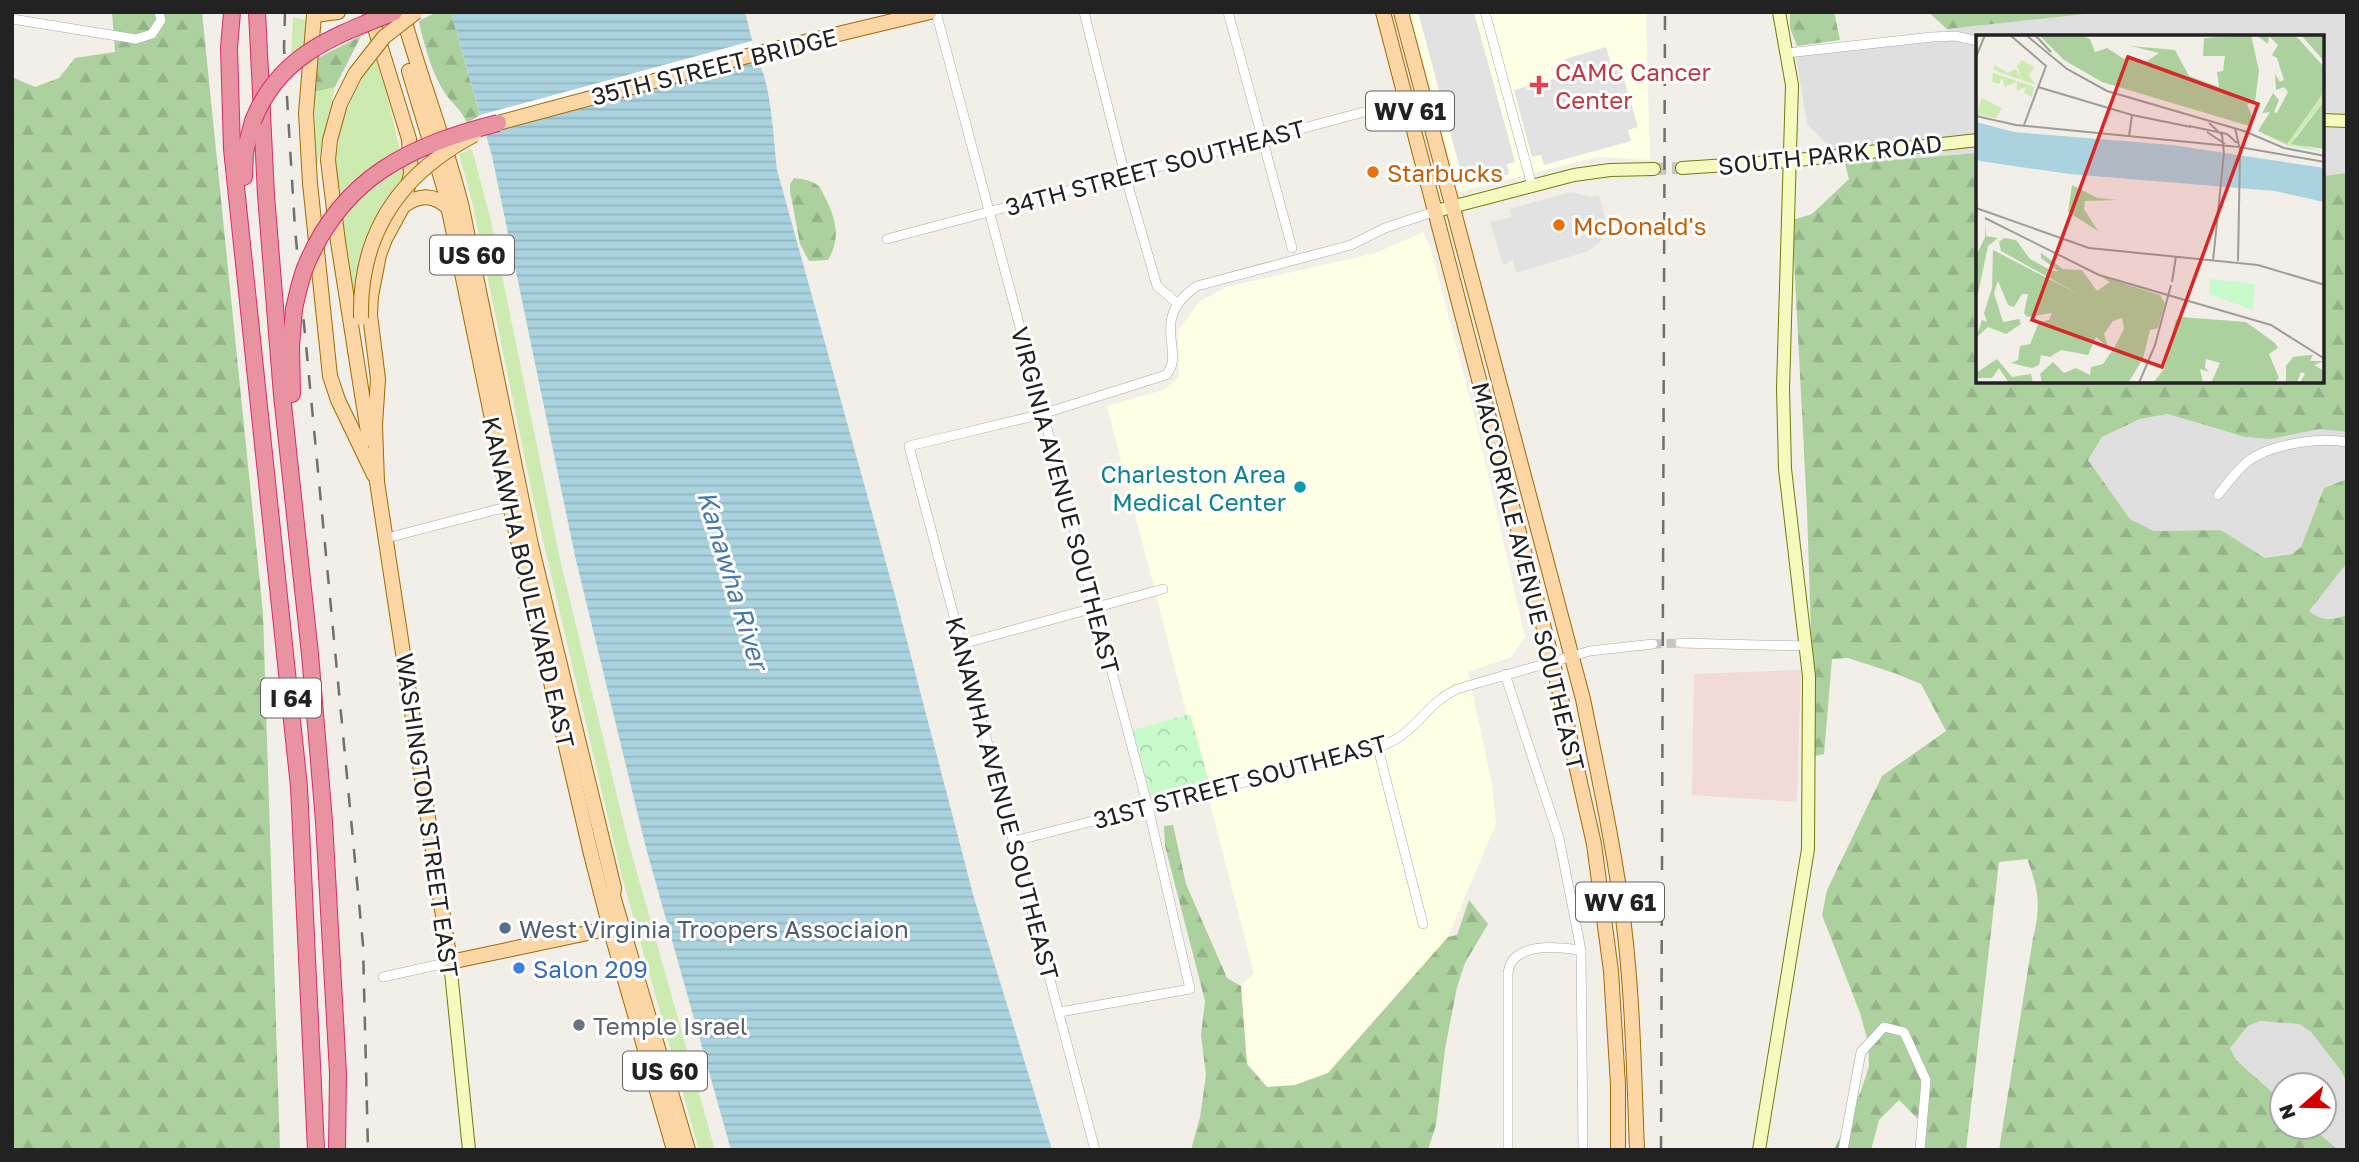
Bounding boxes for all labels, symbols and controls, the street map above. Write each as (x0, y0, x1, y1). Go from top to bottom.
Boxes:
street label: 35TH STREET BRIDGE (588, 21, 840, 111)
inset map (1976, 35, 2324, 383)
place label: CAMC Cancer Center (1555, 57, 1711, 114)
marker: CAMC Cancer Center (1529, 75, 1549, 95)
road number: WV 61 (1366, 92, 1454, 130)
street label: 34TH STREET SOUTHEAST (1002, 113, 1308, 221)
street label: SOUTH PARK ROAD (1717, 128, 1943, 180)
place label: Starbucks (1387, 158, 1503, 187)
marker: Starbucks (1365, 164, 1381, 180)
place label: McDonald's (1573, 211, 1706, 240)
marker: McDonald's (1551, 217, 1567, 233)
road number: US 60 (430, 236, 514, 274)
street label: VIRGINIA AVENUE SOUTHEAST (1006, 324, 1126, 677)
street label: MACCORKLE AVENUE SOUTHEAST (1467, 379, 1591, 773)
street label: KANAWHA BOULEVARD EAST (477, 414, 581, 750)
place label: Charleston Area Medical Center (1100, 459, 1286, 516)
marker: Charleston Area Medical Center (1292, 479, 1308, 495)
water label: Kanawha River (691, 487, 776, 677)
street label: KANAWHA AVENUE SOUTHEAST (941, 613, 1066, 983)
street label: WASHINGTON STREET EAST (391, 651, 465, 979)
road number: I 64 (261, 678, 321, 718)
street label: 31ST STREET SOUTHEAST (1090, 728, 1390, 834)
road number: WV 61 (1576, 882, 1664, 922)
place label: West Virginia Troopers Associaion (519, 914, 909, 943)
marker: West Virginia Troopers Associaion (497, 920, 513, 936)
place label: Salon 209 (533, 954, 648, 983)
marker: Salon 209 (511, 960, 527, 976)
place label: Temple Israel (593, 1011, 748, 1040)
marker: Temple Israel (571, 1017, 587, 1033)
road number: US 60 (623, 1052, 707, 1090)
north arrow (2268, 1071, 2338, 1141)
text: N (2273, 1101, 2300, 1123)

